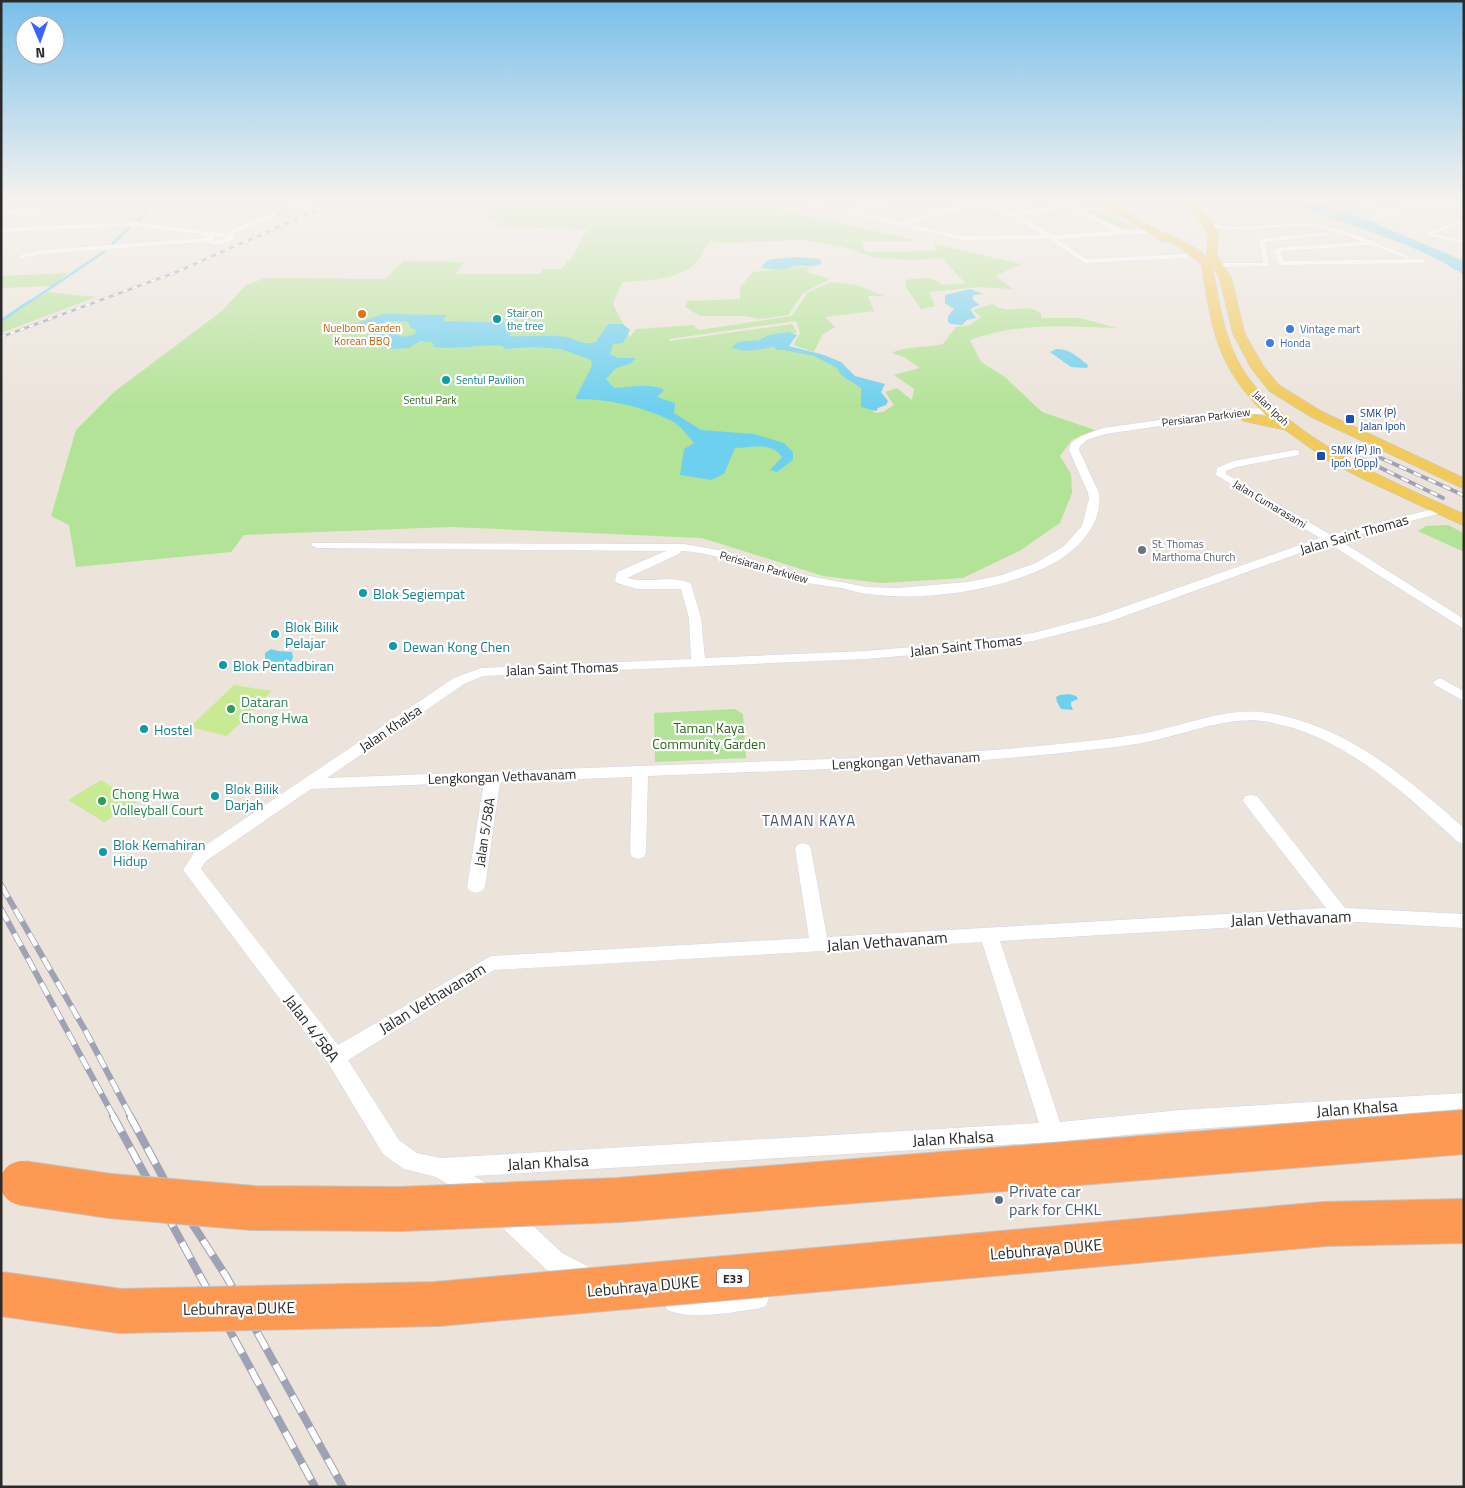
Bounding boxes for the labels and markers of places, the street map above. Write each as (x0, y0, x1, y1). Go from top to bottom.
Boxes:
place label: Stair on the tree (507, 305, 544, 334)
marker: Nuelbom Garden Korean BBQ (356, 308, 368, 320)
marker: Stair on the tree (491, 313, 503, 325)
place label: Nuelbom Garden Korean BBQ (323, 320, 401, 349)
place label: Vintage mart (1300, 321, 1360, 337)
marker: Vintage mart (1284, 323, 1296, 335)
place label: Honda (1280, 335, 1311, 351)
marker: Honda (1264, 337, 1276, 349)
place label: Sentul Pavilion (456, 372, 524, 388)
marker: Sentul Pavilion (440, 374, 452, 386)
place label: SMK (P) Jalan Ipoh (1360, 405, 1405, 434)
marker: SMK (P) Jalan Ipoh (1344, 413, 1356, 425)
place label: SMK (P) Jln Ipoh (Opp) (1331, 442, 1381, 471)
marker: SMK (P) Jln Ipoh (Opp) (1315, 450, 1327, 462)
place label: St. Thomas Marthoma Church (1152, 536, 1235, 565)
marker: St. Thomas Marthoma Church (1136, 544, 1148, 556)
place label: Blok Segiempat (373, 583, 465, 604)
marker: Blok Segiempat (357, 587, 369, 599)
place label: Blok Bilik Pelajar (285, 616, 339, 653)
marker: Blok Bilik Pelajar (269, 628, 281, 640)
place label: Dewan Kong Chen (403, 636, 510, 657)
marker: Dewan Kong Chen (387, 640, 399, 652)
place label: Blok Pentadbiran (233, 655, 334, 676)
marker: Blok Pentadbiran (217, 659, 229, 671)
place label: Dataran Chong Hwa (241, 691, 308, 728)
marker: Dataran Chong Hwa (225, 703, 237, 715)
place label: Hostel (154, 719, 193, 740)
marker: Hostel (138, 723, 150, 735)
place label: Blok Bilik Darjah (225, 778, 279, 815)
place label: Chong Hwa Volleyball Court (112, 783, 203, 820)
marker: Blok Bilik Darjah (209, 790, 221, 802)
marker: Chong Hwa Volleyball Court (96, 795, 108, 807)
place label: Blok Kemahiran Hidup (113, 834, 206, 871)
marker: Blok Kemahiran Hidup (97, 846, 109, 858)
place label: Private car park for CHKL (1009, 1179, 1101, 1221)
marker: Private car park for CHKL (993, 1194, 1005, 1206)

